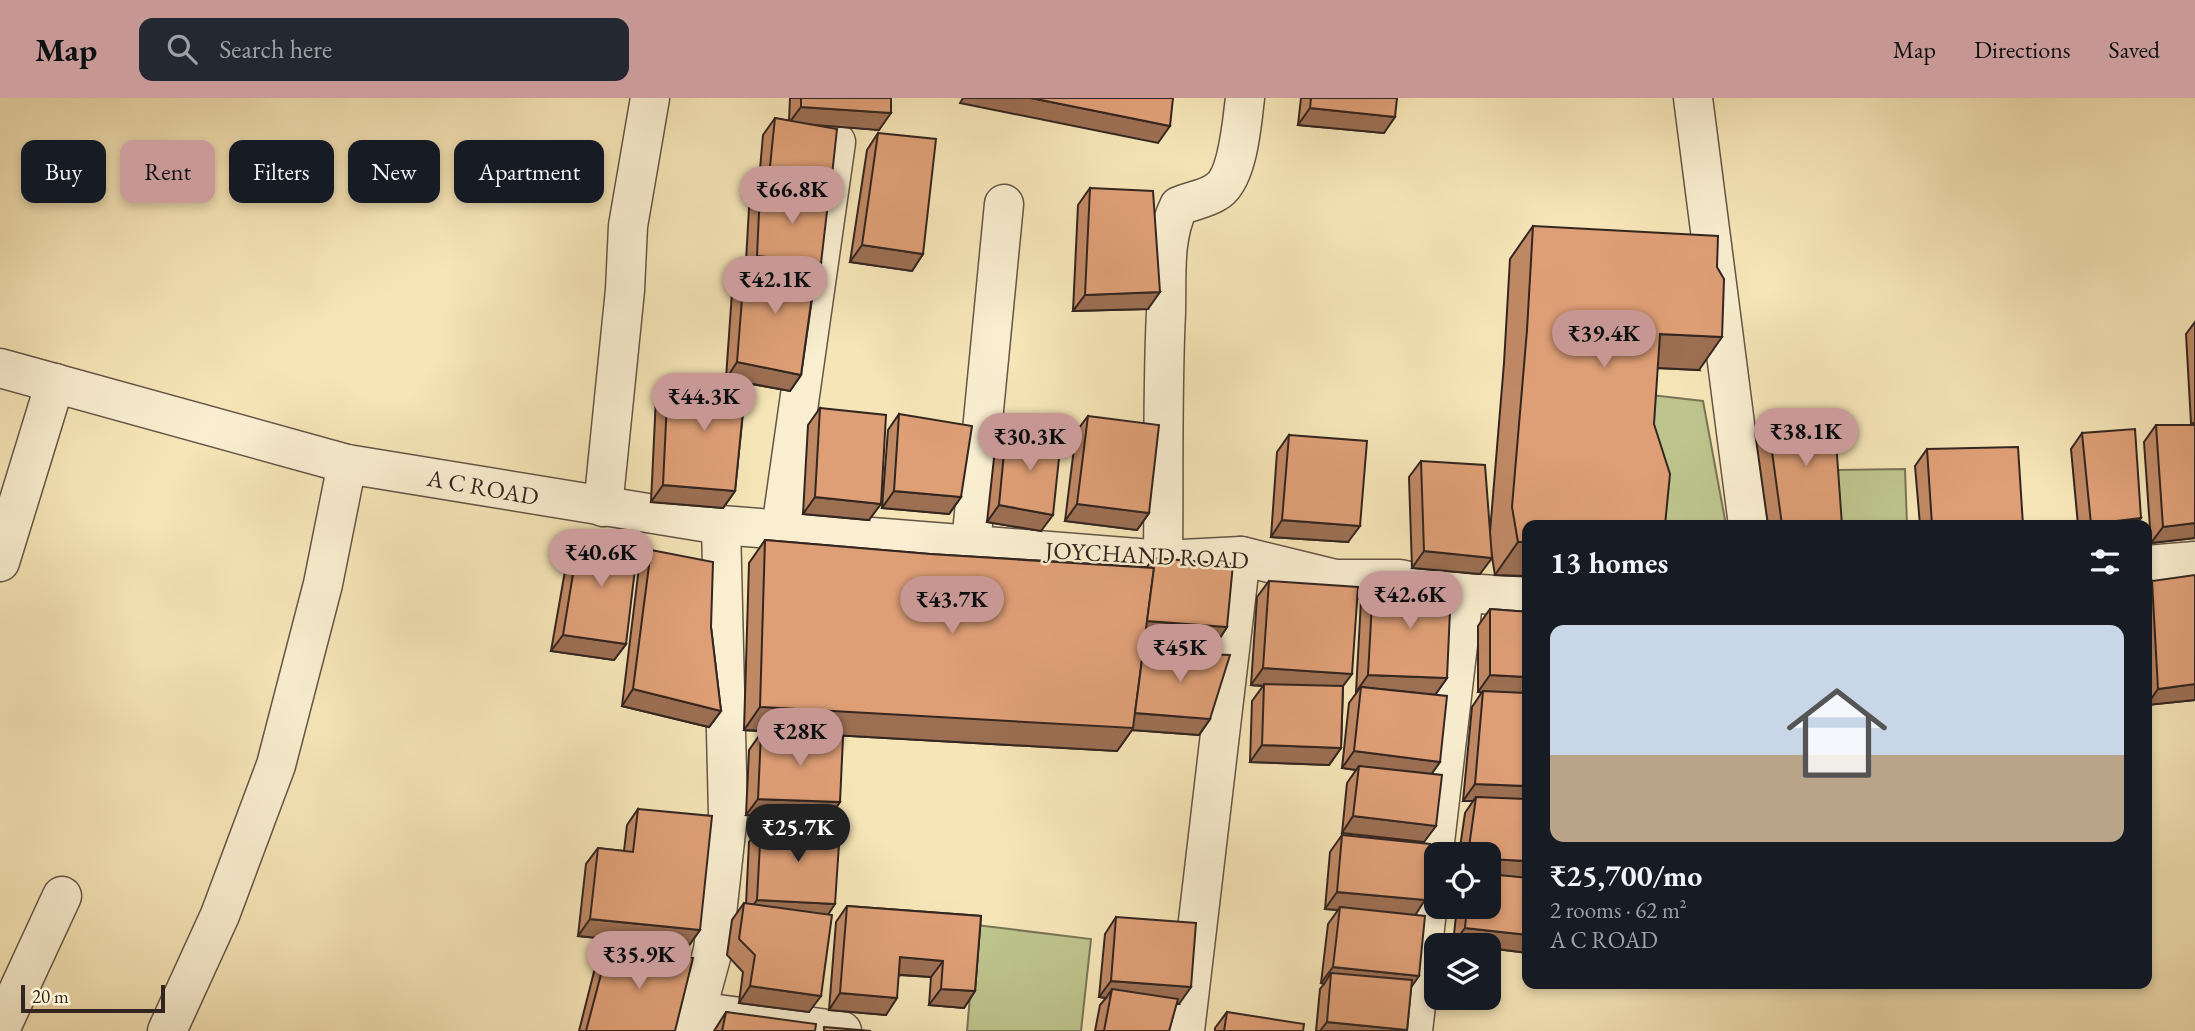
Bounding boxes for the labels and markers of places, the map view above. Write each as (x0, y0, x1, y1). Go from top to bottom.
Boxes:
pin: ₹66.8K (735, 166, 849, 226)
pin: ₹42.1K (718, 256, 832, 316)
pin: ₹39.4K (1547, 310, 1661, 370)
pin: ₹44.3K (647, 374, 761, 433)
pin: ₹38.1K (1749, 408, 1863, 468)
pin: ₹30.3K (973, 414, 1087, 473)
pin: ₹40.6K (544, 530, 658, 589)
pin: ₹42.6K (1353, 572, 1467, 631)
pin: ₹43.7K (895, 576, 1009, 636)
pin: ₹45K (1139, 624, 1221, 684)
pin: ₹28K (759, 708, 841, 768)
pin: ₹25.7K (741, 804, 855, 864)
pin: ₹35.9K (582, 932, 696, 991)

